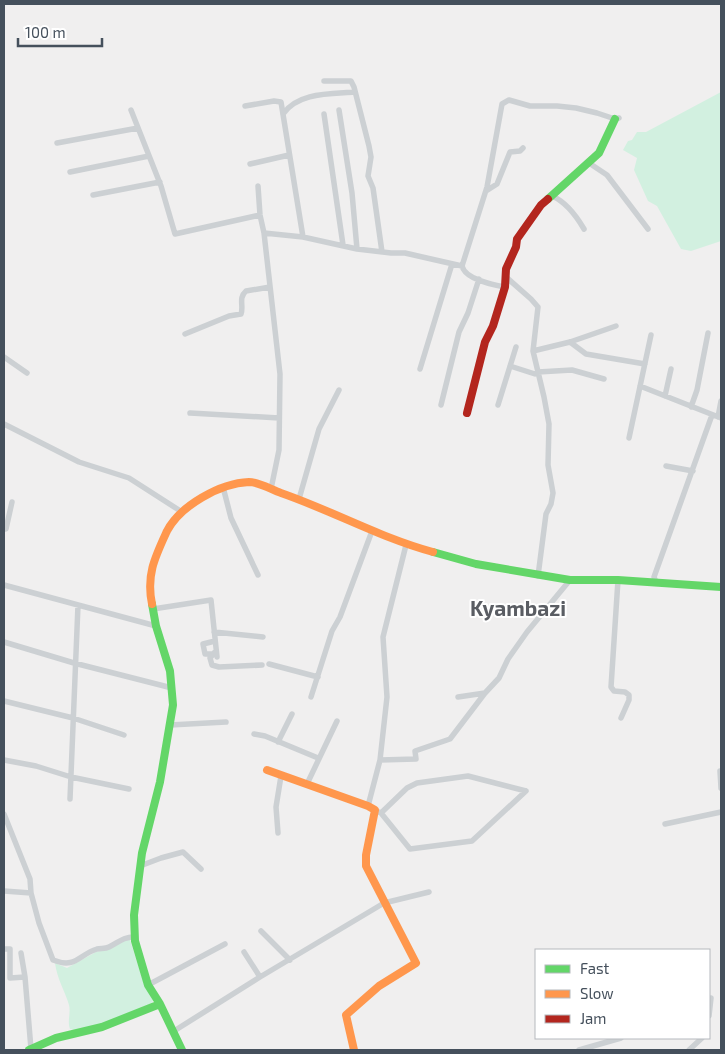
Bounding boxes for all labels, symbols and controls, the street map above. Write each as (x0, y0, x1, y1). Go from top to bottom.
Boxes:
scale bar (18, 15, 101, 47)
text: 100 m (25, 23, 66, 41)
district label: Kyambazi (470, 595, 566, 621)
legend (535, 949, 710, 1039)
text: Fast (580, 959, 610, 977)
text: Slow (580, 984, 614, 1002)
text: Jam (580, 1009, 606, 1027)

